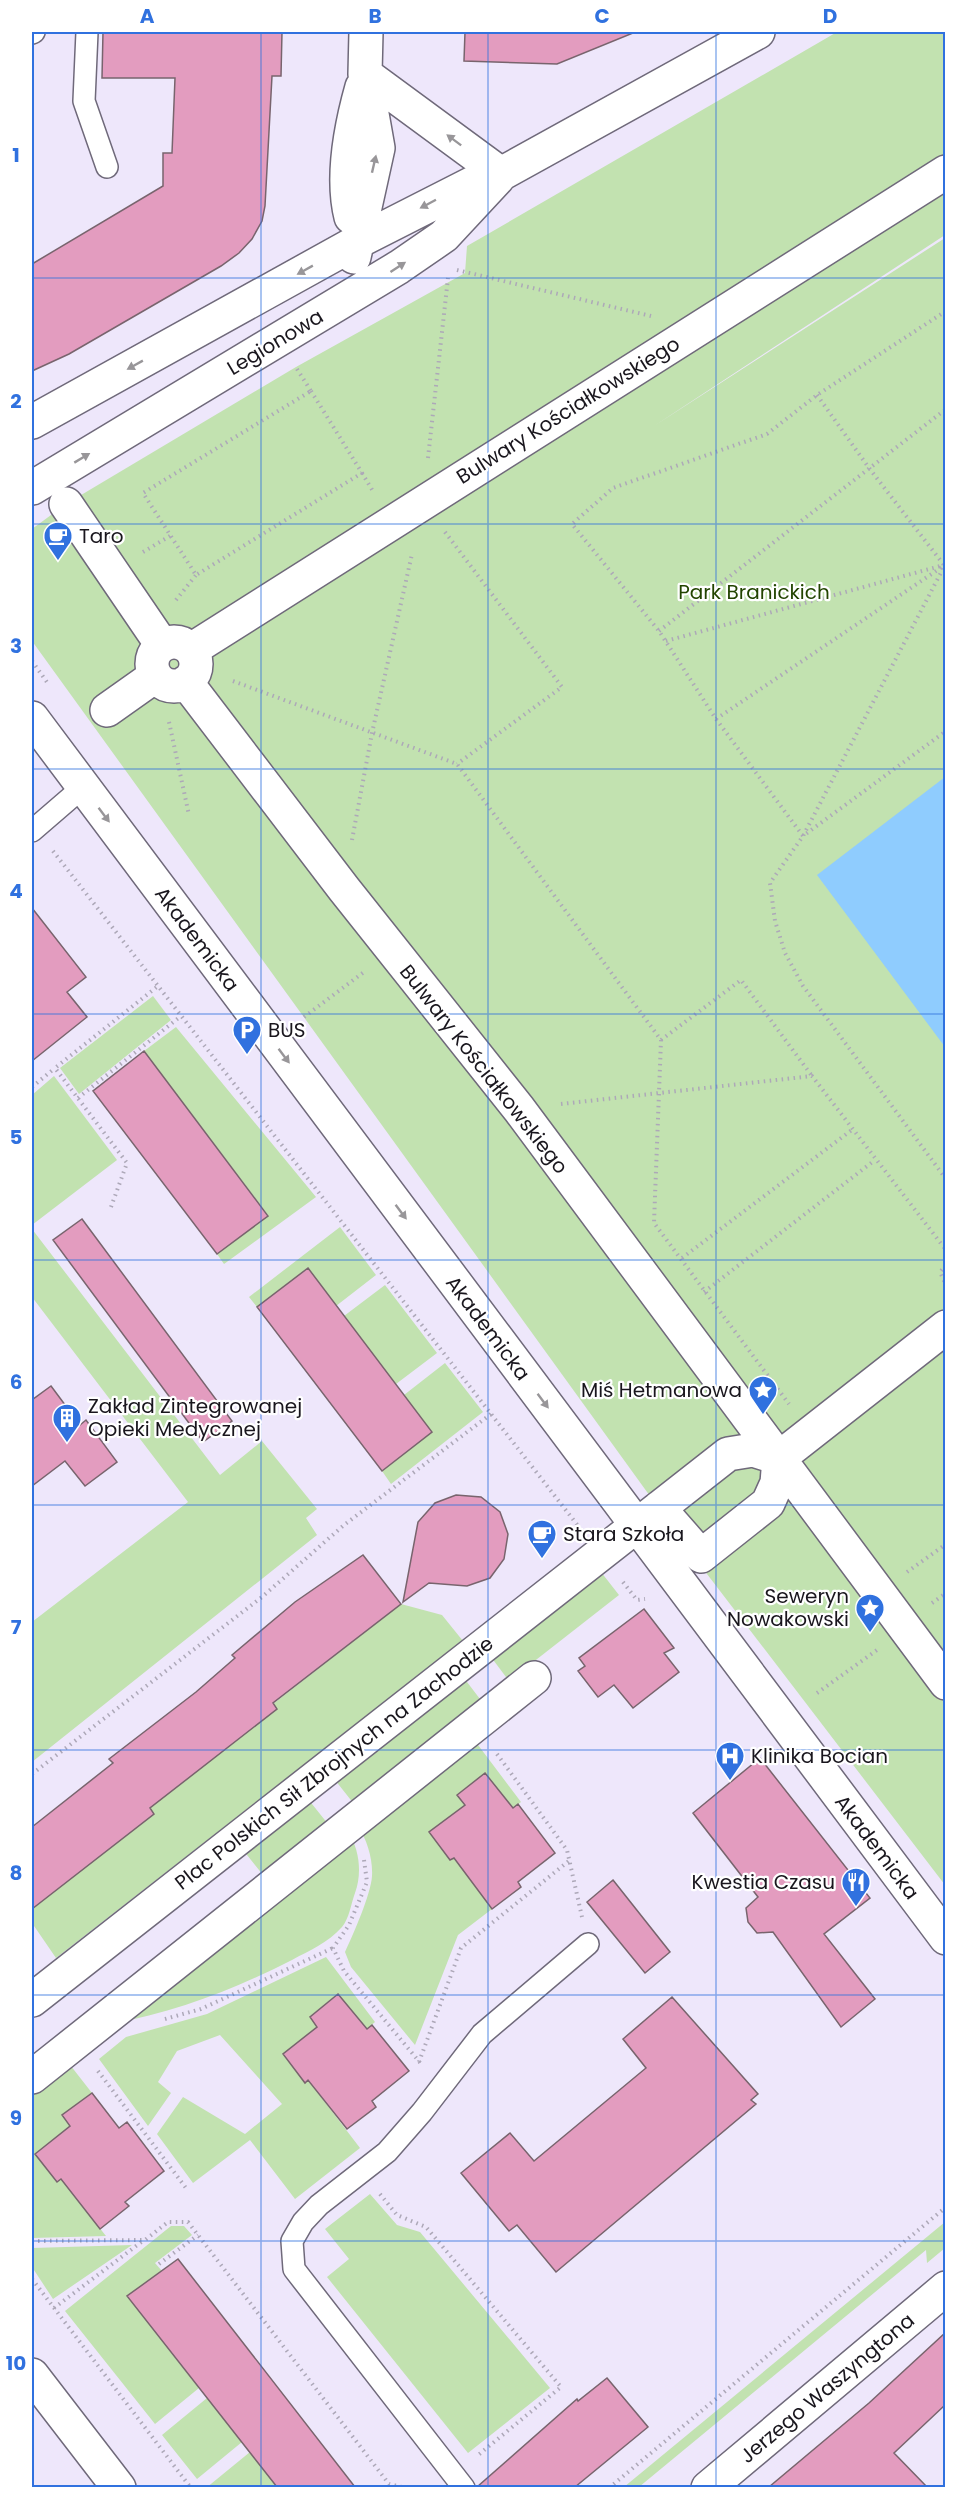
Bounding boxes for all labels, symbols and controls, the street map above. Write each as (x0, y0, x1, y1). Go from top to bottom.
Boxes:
text: A (140, 2, 155, 30)
text: B (368, 2, 382, 30)
text: C (594, 2, 610, 30)
text: D (823, 2, 837, 30)
one-way arrow (447, 134, 462, 146)
text: 1 (12, 141, 20, 169)
one-way arrow (370, 155, 380, 174)
one-way arrow (419, 199, 437, 209)
one-way arrow (390, 262, 406, 273)
one-way arrow (297, 265, 314, 275)
street label: Legionowa (222, 302, 328, 382)
street label: Bulwary Kościałkowskiego (451, 330, 685, 490)
one-way arrow (126, 360, 143, 370)
text: 2 (10, 387, 22, 415)
one-way arrow (74, 452, 90, 463)
cafe icon: Taro (42, 520, 74, 562)
place label: Taro (79, 522, 124, 550)
park label: Park Branickich (678, 578, 830, 606)
text: 3 (10, 632, 22, 660)
one-way arrow (98, 808, 110, 823)
text: 4 (9, 877, 23, 905)
street label: Akademicka (148, 881, 246, 997)
street label: Bulwary Kościałkowskiego (393, 958, 575, 1180)
parking icon: BUS (231, 1014, 263, 1056)
place label: BUS (268, 1016, 306, 1044)
one-way arrow (278, 1047, 290, 1063)
text: 5 (10, 1123, 23, 1151)
one-way arrow (395, 1203, 407, 1219)
street label: Akademicka (439, 1270, 537, 1386)
text: 6 (10, 1368, 22, 1396)
place icon: Miś Hetmanowa (747, 1374, 779, 1416)
place label: Miś Hetmanowa (581, 1376, 742, 1404)
place label: Zakład Zintegrowanej Opieki Medycznej (88, 1392, 302, 1443)
one-way arrow (537, 1393, 549, 1409)
building icon: Zakład Zintegrowanej Opieki Medycznej (51, 1402, 83, 1444)
cafe icon: Stara Szkoła (526, 1518, 558, 1560)
place label: Stara Szkoła (563, 1520, 684, 1548)
place label: Seweryn Nowakowski (727, 1582, 849, 1633)
place icon: Seweryn Nowakowski (854, 1592, 886, 1634)
text: 7 (11, 1613, 22, 1641)
street label: Plac Polskich Sił Zbrojnych na Zachodzie (169, 1630, 499, 1896)
hospital icon: Klinika Bocian (714, 1740, 746, 1782)
place label: Klinika Bocian (751, 1742, 888, 1770)
street label: Akademicka (828, 1789, 926, 1905)
text: 8 (10, 1859, 22, 1887)
restaurant icon: Kwestia Czasu (840, 1866, 872, 1908)
place label: Kwestia Czasu (691, 1868, 835, 1896)
text: 9 (10, 2104, 22, 2132)
street label: Jerzego Waszyngtona (734, 2307, 920, 2469)
text: 10 (6, 2349, 26, 2377)

